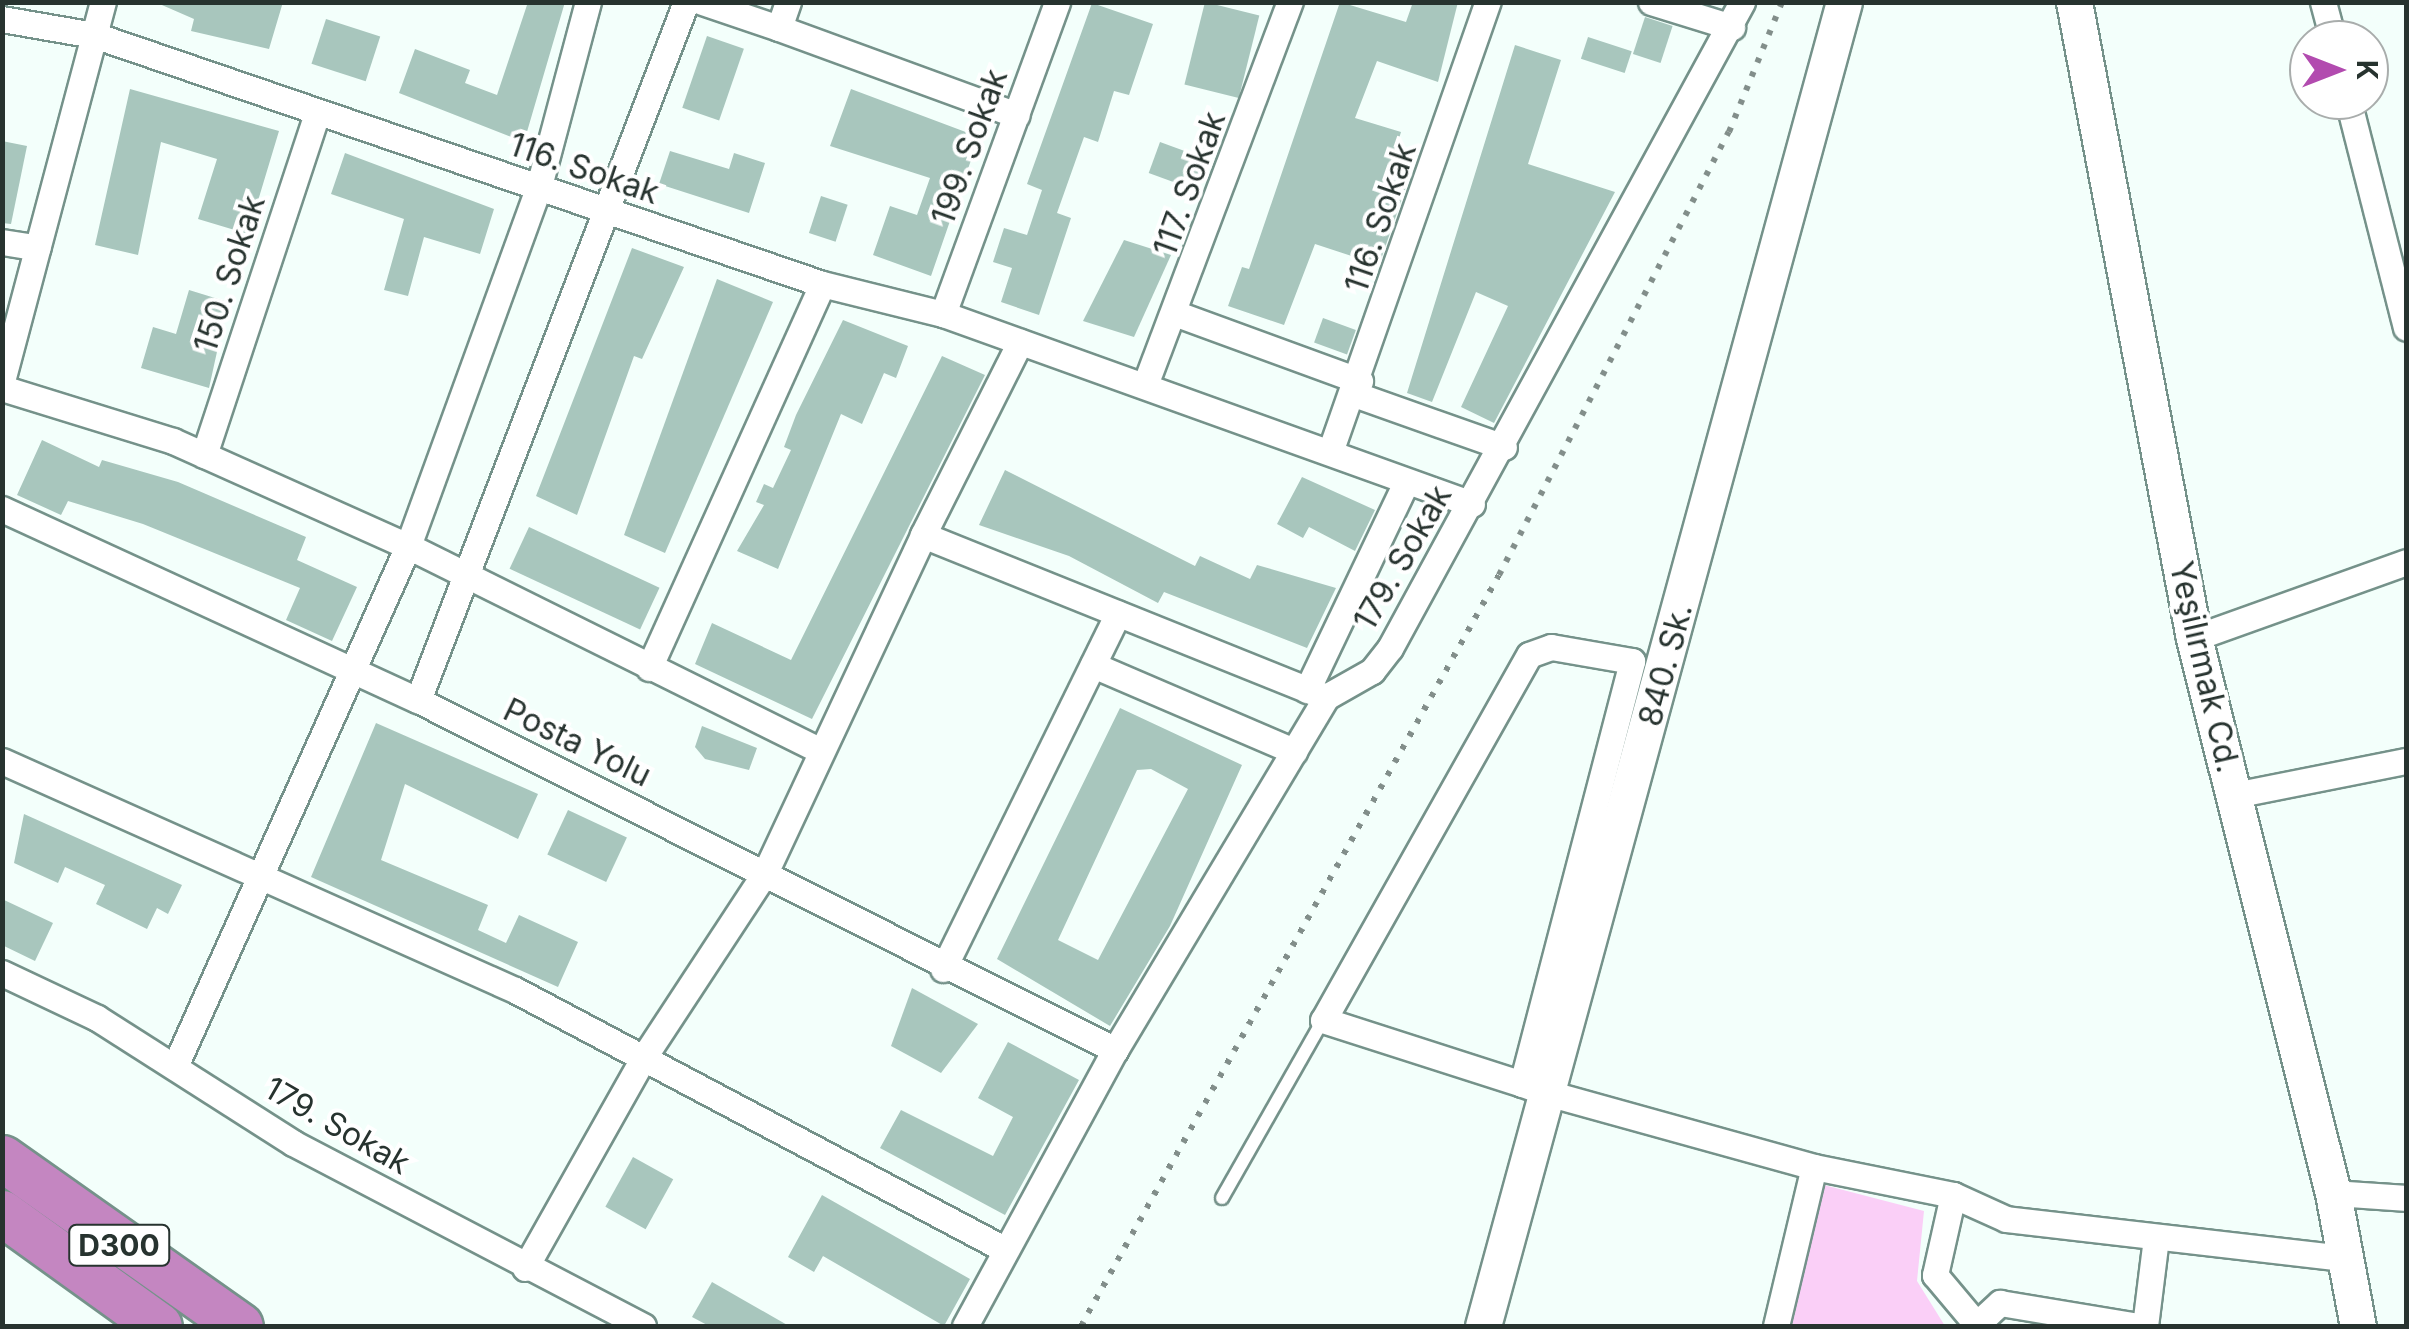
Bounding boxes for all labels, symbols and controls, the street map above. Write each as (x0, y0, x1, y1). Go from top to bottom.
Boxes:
north arrow (2289, 20, 2389, 120)
text: K (2350, 60, 2384, 80)
street label: 199. Sokak (924, 64, 1016, 230)
street label: 117. Sokak (1146, 106, 1234, 262)
street label: 116. Sokak (504, 125, 664, 213)
street label: 116. Sokak (1337, 138, 1425, 298)
street label: 150. Sokak (187, 191, 273, 357)
street label: 179. Sokak (1346, 479, 1460, 637)
street label: Yeşilırmak Cd. (2161, 558, 2247, 776)
street label: 840. Sk. (1631, 599, 1701, 731)
street label: Posta Yolu (497, 691, 657, 795)
street label: 179. Sokak (258, 1069, 416, 1183)
road number: D300 (66, 1220, 172, 1270)

